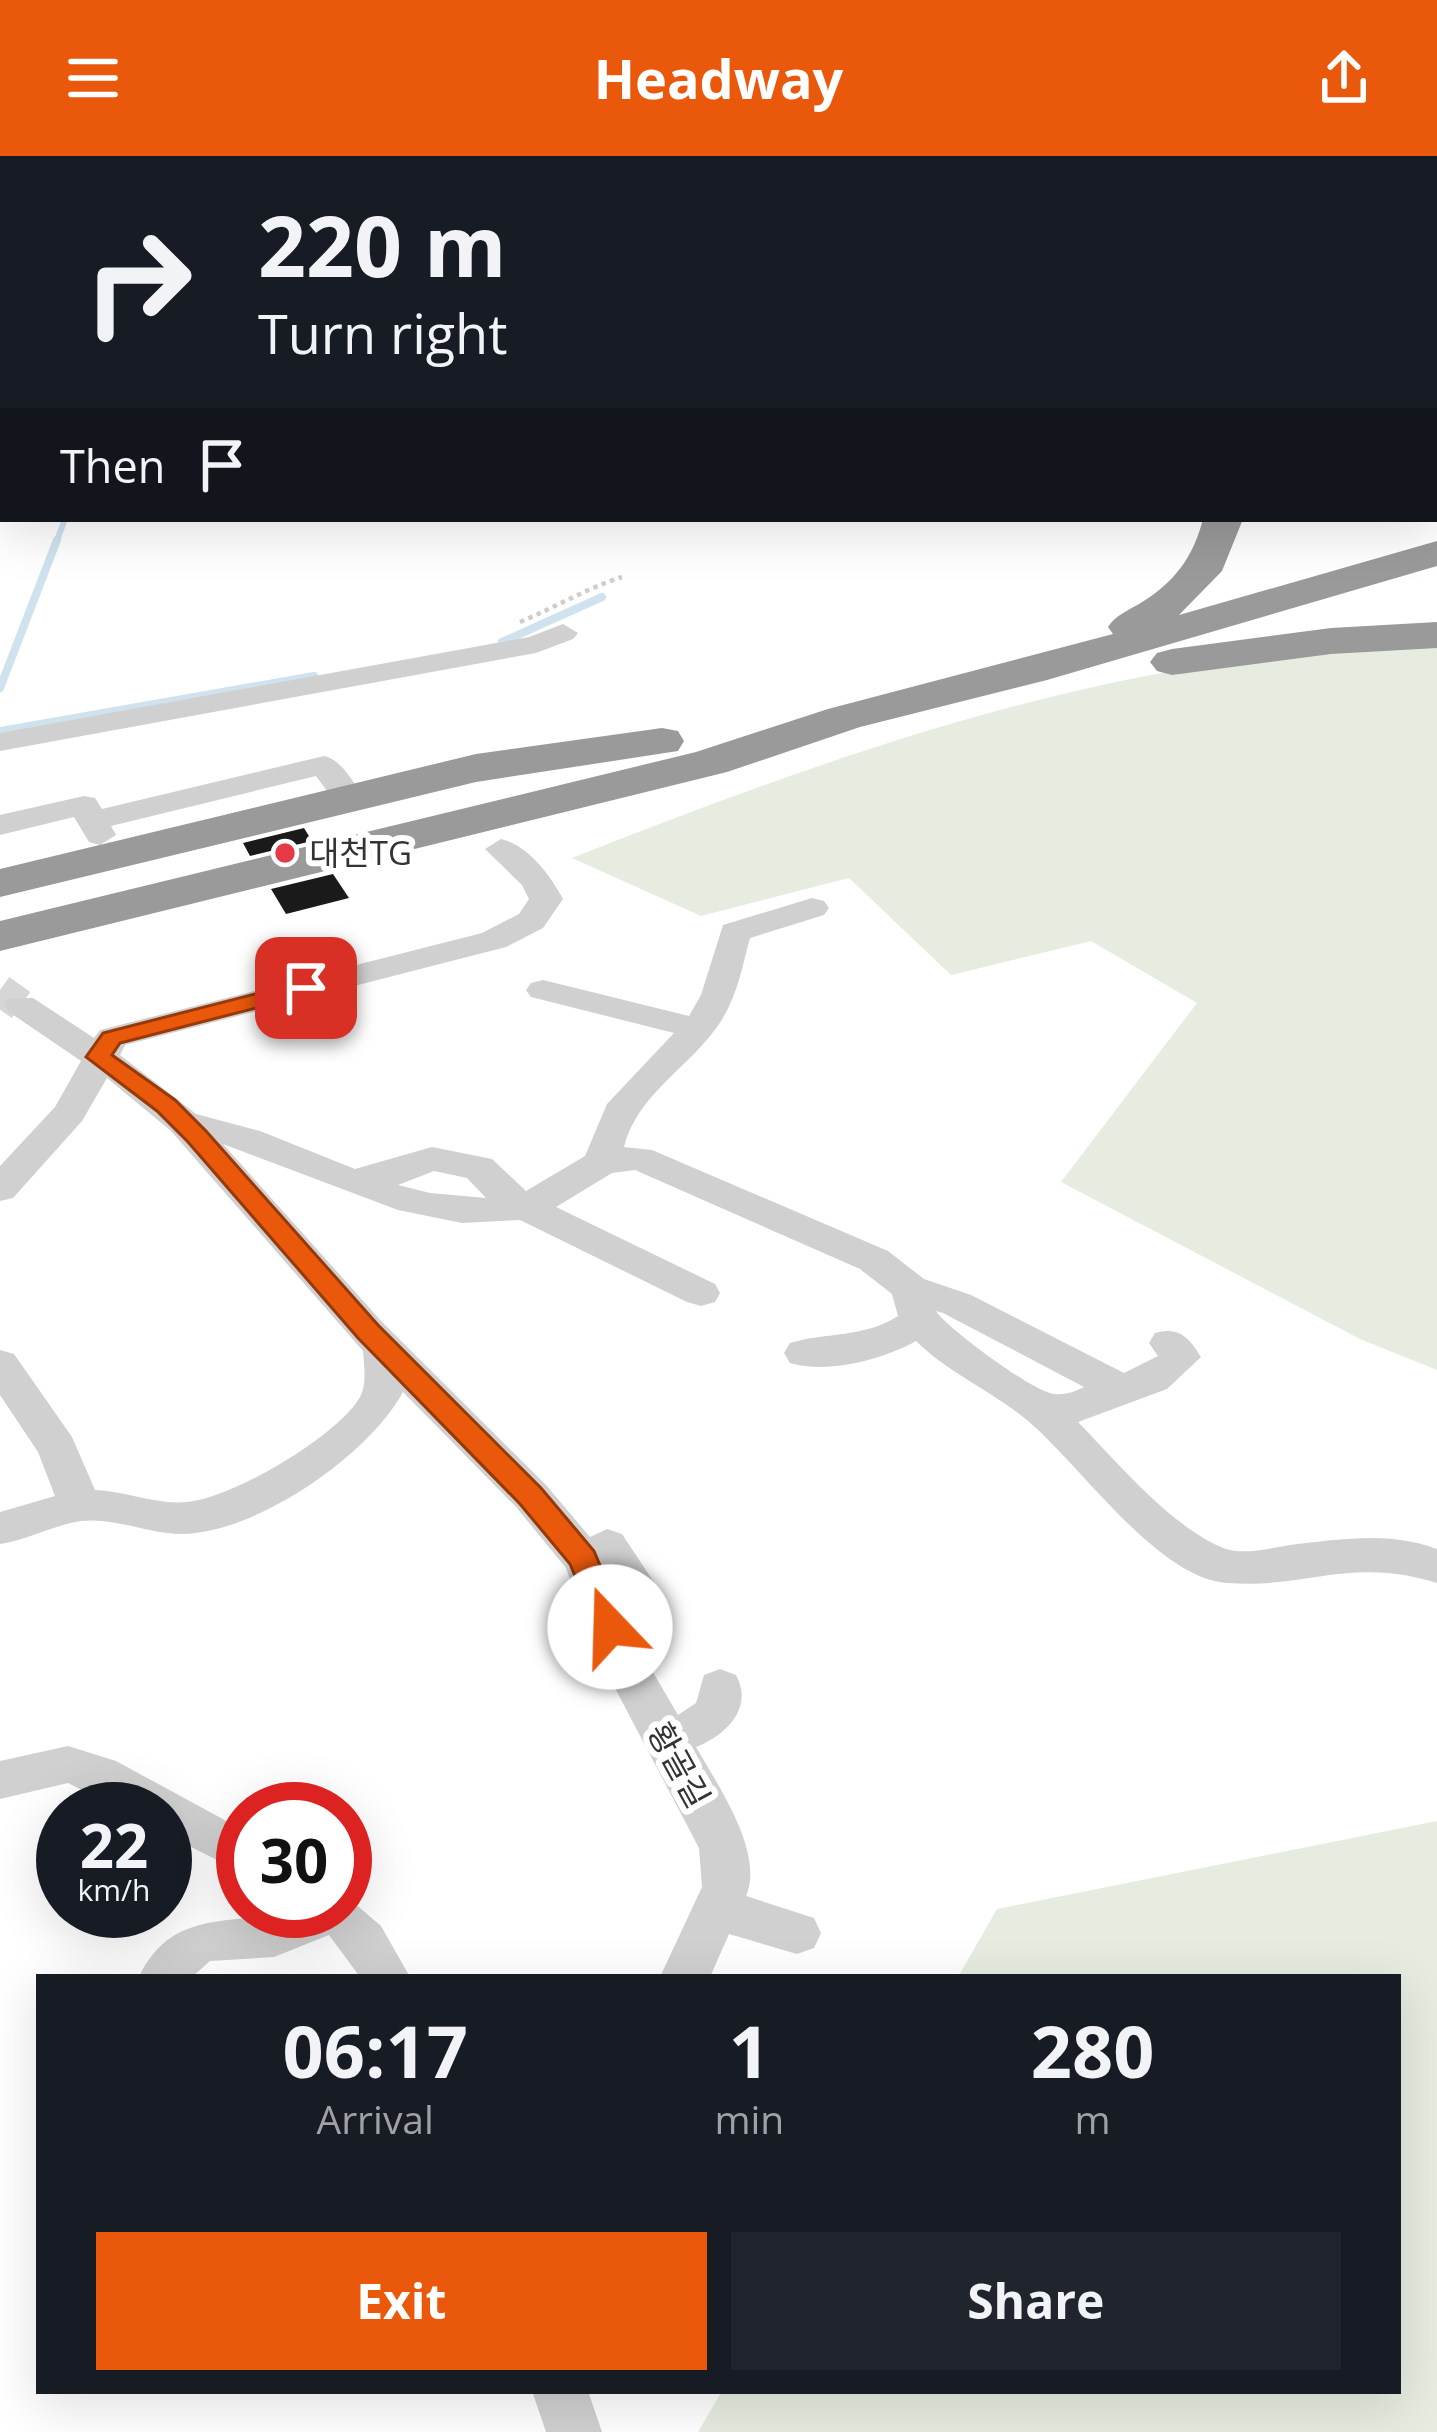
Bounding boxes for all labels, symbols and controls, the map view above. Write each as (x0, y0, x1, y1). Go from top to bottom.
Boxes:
text: Headway (594, 41, 843, 115)
icon: menu (60, 45, 126, 111)
icon: share (1311, 45, 1377, 111)
text: 220 m (258, 187, 506, 302)
icon: right (60, 204, 216, 360)
text: Turn right (258, 296, 507, 370)
icon: arrive (189, 432, 255, 498)
text: Then (60, 435, 165, 496)
place label: 대천TG (309, 830, 412, 875)
marker: 대천TG (272, 840, 298, 866)
pin (255, 937, 357, 1039)
icon: arrive (273, 955, 339, 1021)
position arrow (547, 1564, 673, 1690)
street label: 황골길 (638, 1714, 721, 1816)
speed limit sign: 30 (216, 1782, 372, 1938)
text: 22 (80, 1804, 148, 1886)
text: km/h (78, 1869, 150, 1910)
text: 06:17 (283, 2001, 468, 2099)
text: 1 (729, 2001, 770, 2099)
text: 280 (1031, 2001, 1154, 2099)
text: Arrival (317, 2092, 434, 2145)
text: min (714, 2092, 784, 2145)
text: m (1075, 2092, 1111, 2145)
button: Exit (96, 2232, 707, 2370)
button: Share (731, 2232, 1341, 2370)

